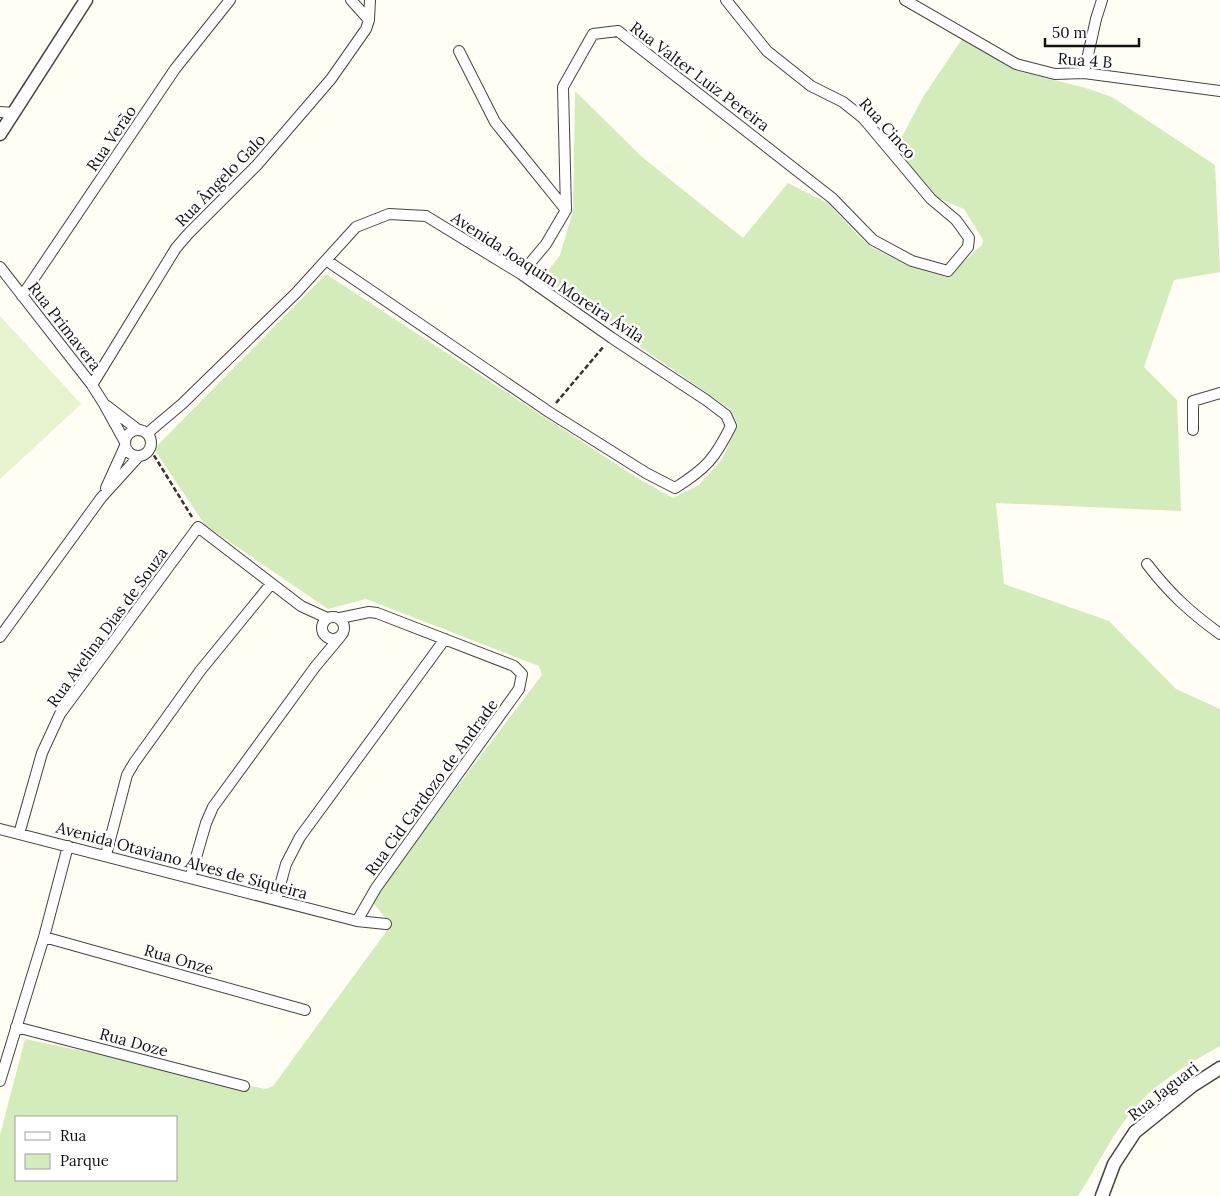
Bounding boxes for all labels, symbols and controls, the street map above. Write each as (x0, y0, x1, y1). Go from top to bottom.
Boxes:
scale bar (1045, 15, 1139, 47)
street label: Rua Valter Luiz Pereira (626, 17, 774, 135)
text: 50 m (1052, 23, 1087, 42)
street label: Rua 4 B (1057, 48, 1113, 72)
street label: Rua Cinco (855, 93, 921, 163)
street label: Rua Verão (82, 101, 140, 175)
street label: Rua Ângelo Galo (171, 129, 269, 231)
street label: Avenida Joaquim Moreira Ávila (447, 207, 648, 347)
street label: Rua Primavera (24, 278, 106, 374)
street label: Rua Avelina Dias de Souza (42, 543, 172, 711)
street label: Rua Cid Cardozo de Andrade (360, 695, 502, 879)
street label: Avenida Otaviano Alves de Siqueira (53, 817, 310, 903)
street label: Rua Onze (142, 940, 216, 979)
street label: Rua Doze (98, 1023, 171, 1061)
street label: Rua Jaguari (1124, 1057, 1202, 1125)
legend (15, 1116, 178, 1181)
text: Rua (60, 1126, 86, 1145)
text: Parque (60, 1151, 109, 1170)

